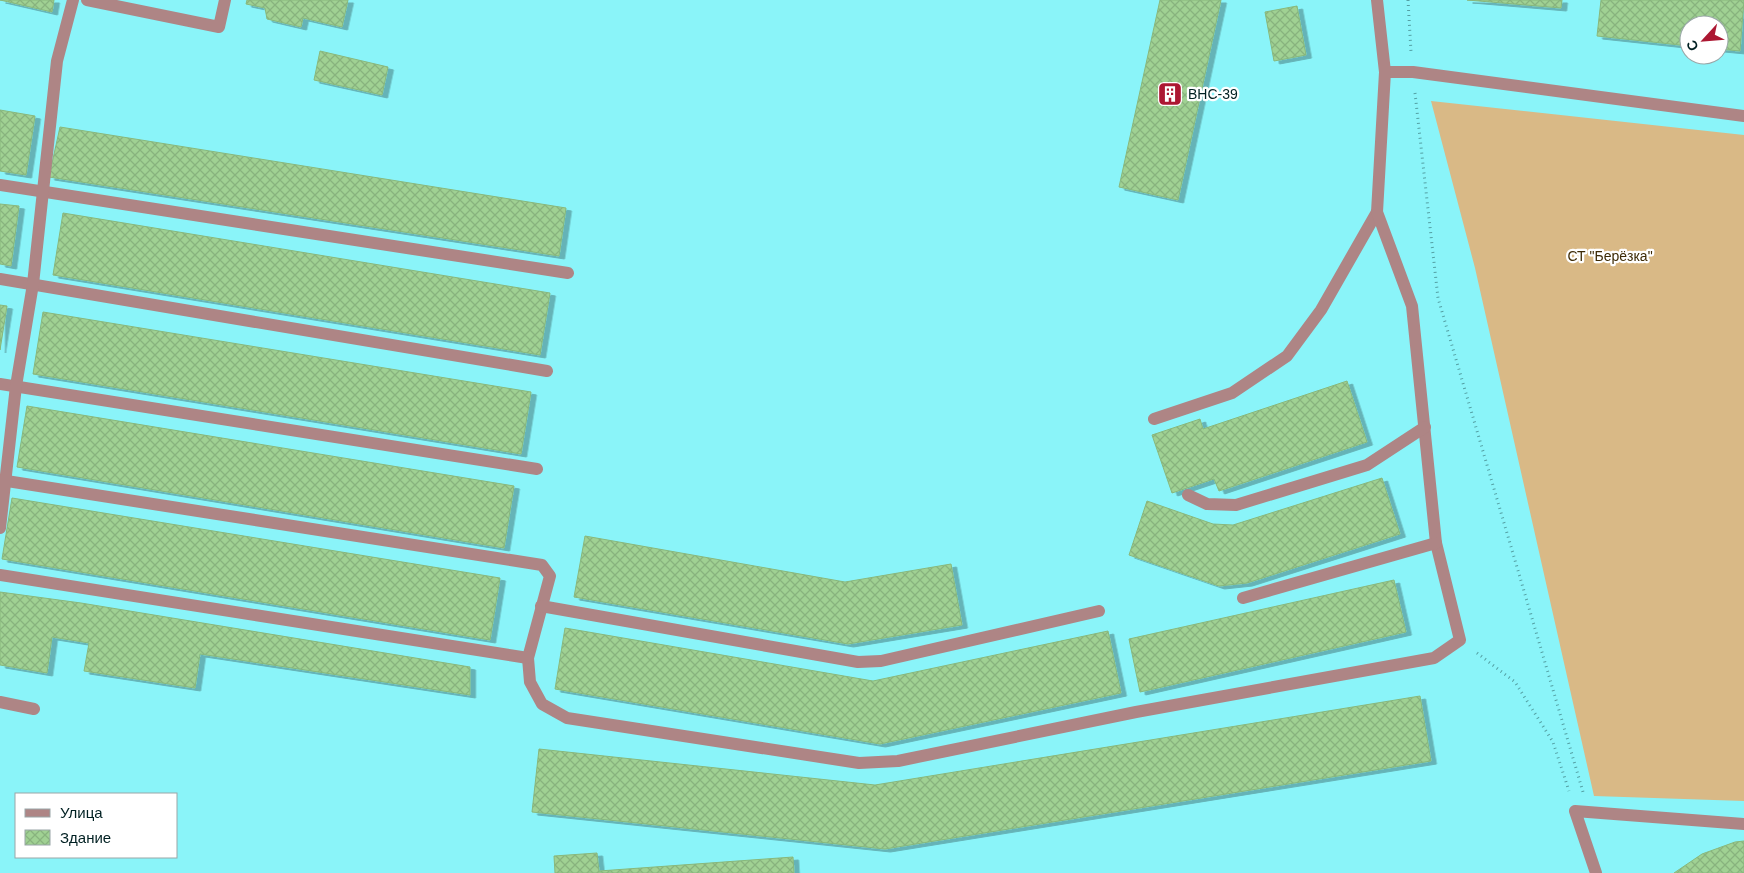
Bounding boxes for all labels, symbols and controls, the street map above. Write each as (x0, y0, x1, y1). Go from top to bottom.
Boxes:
north arrow (1679, 15, 1729, 65)
text: С (1683, 38, 1702, 54)
building icon: ВНС-39 (1157, 81, 1183, 107)
place label: ВНС-39 (1188, 86, 1238, 102)
park label: СТ "Берёзка" (1567, 248, 1653, 264)
legend (15, 793, 178, 858)
text: Улица (60, 804, 103, 821)
text: Здание (60, 829, 111, 846)

